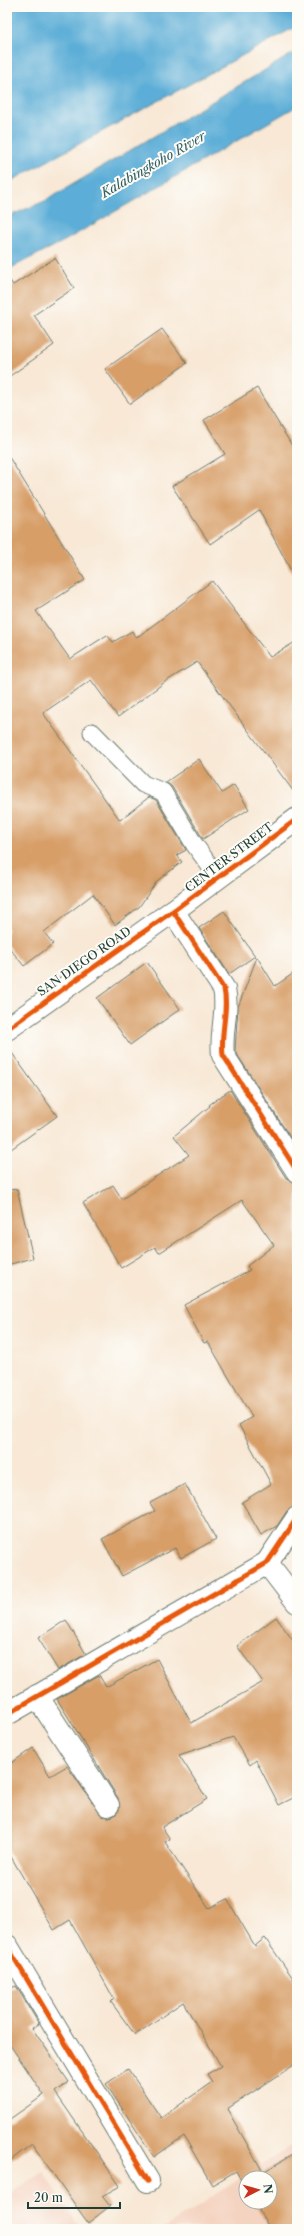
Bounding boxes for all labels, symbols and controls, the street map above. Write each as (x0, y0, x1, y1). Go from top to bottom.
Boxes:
water label: Kalabingkoho River (97, 127, 209, 201)
street label: CENTER STREET (182, 819, 276, 895)
street label: SAN DIEGO ROAD (34, 923, 134, 999)
north arrow (238, 2170, 278, 2210)
text: N (260, 2183, 275, 2195)
scale bar (28, 2184, 120, 2210)
text: 20 m (34, 2190, 63, 2205)

